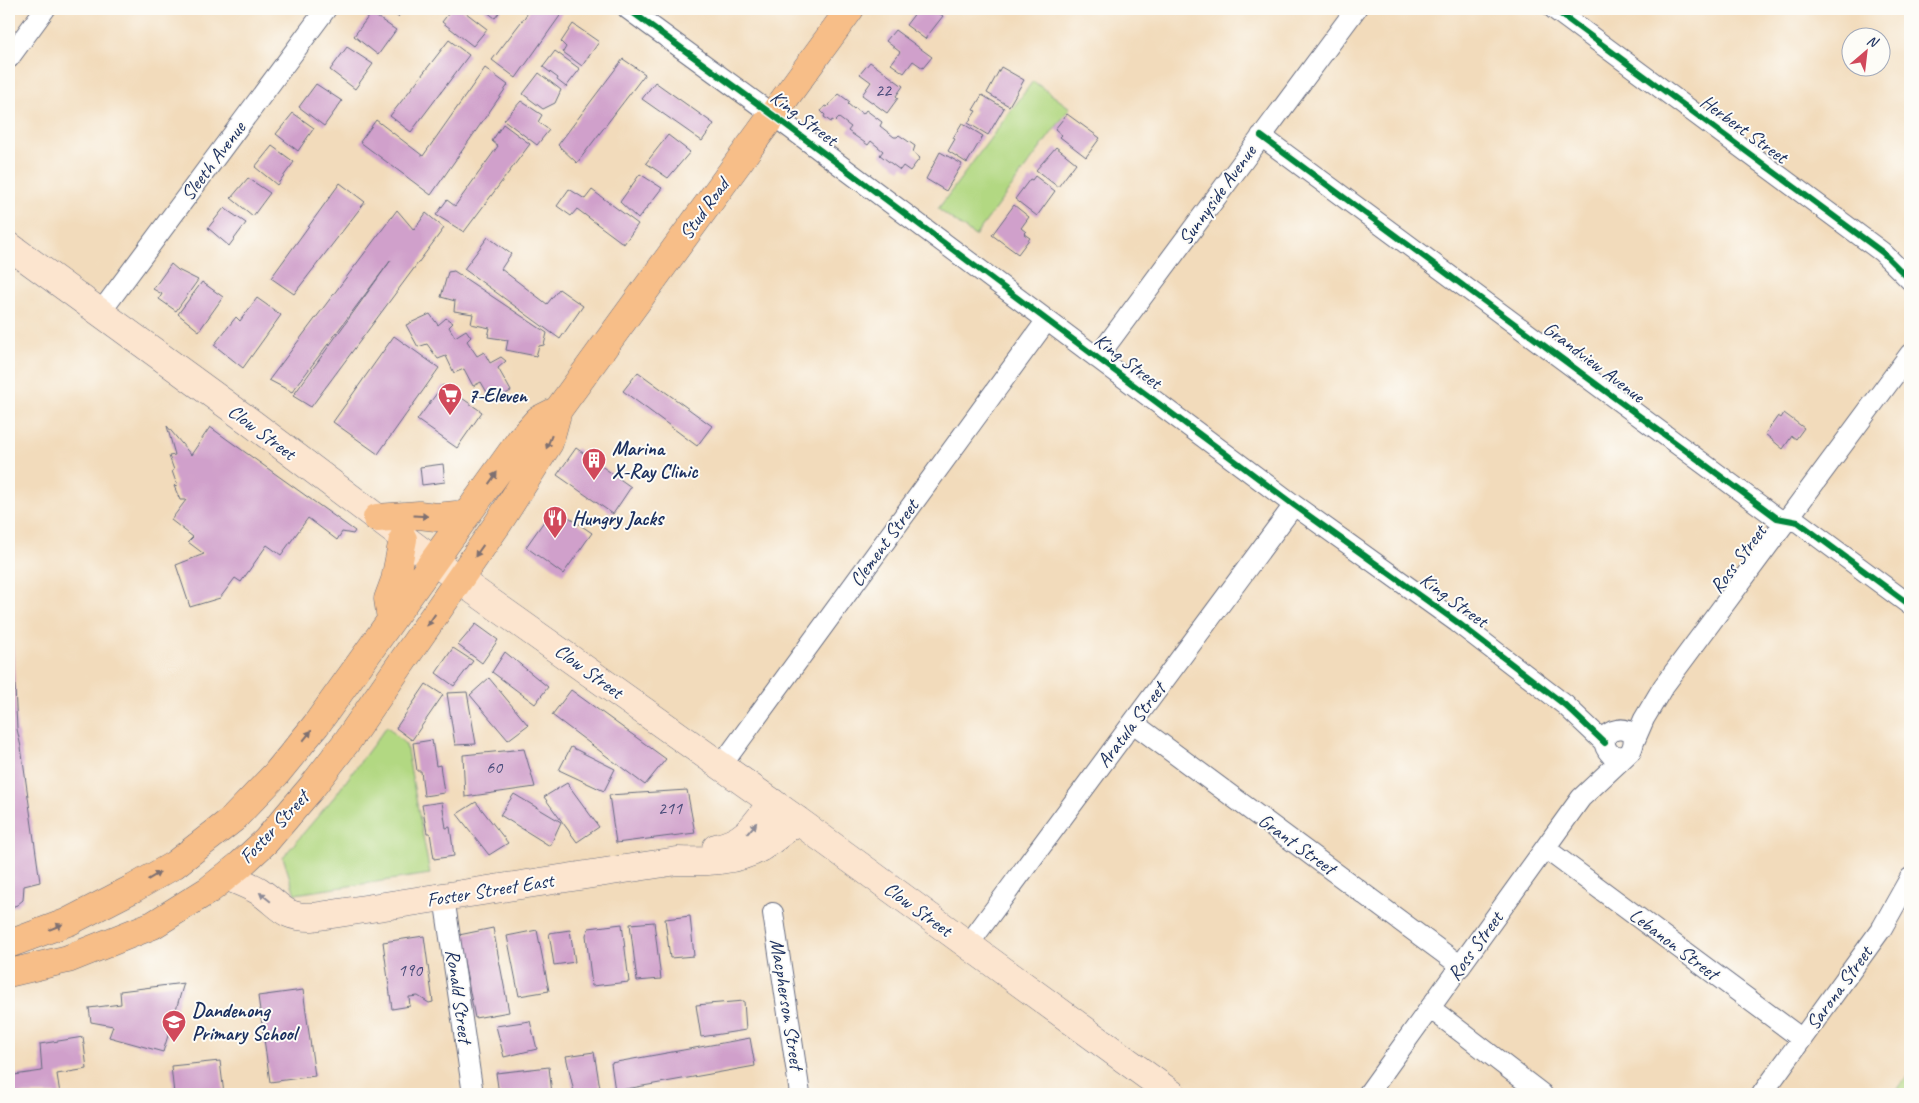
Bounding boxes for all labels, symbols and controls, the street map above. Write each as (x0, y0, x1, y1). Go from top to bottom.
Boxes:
north arrow (1842, 28, 1892, 78)
text: N (1864, 31, 1882, 52)
house number: 22 (875, 79, 893, 101)
street label: King Street (765, 85, 845, 153)
street label: Herbert Street (1695, 89, 1795, 170)
street label: Sleeth Avenue (175, 115, 252, 206)
street label: Sunnyside Avenue (1172, 139, 1262, 250)
street label: Stud Road (673, 171, 737, 245)
street label: Grandview Avenue (1538, 316, 1651, 409)
street label: King Street (1089, 328, 1169, 396)
supermarket icon: 7-Eleven (437, 382, 463, 416)
place label: 7-Eleven (468, 383, 529, 408)
street label: Clow Street (223, 398, 303, 467)
one-way arrow (544, 435, 552, 449)
place label: Marina X-Ray Clinic (612, 436, 699, 484)
building icon: Marina X-Ray Clinic (581, 447, 607, 481)
one-way arrow (488, 471, 498, 485)
street label: Clement Street (844, 493, 925, 592)
restaurant icon: Hungry Jacks (542, 505, 568, 539)
place label: Hungry Jacks (572, 506, 665, 531)
one-way arrow (414, 512, 430, 520)
street label: Ross Street (1704, 518, 1773, 598)
one-way arrow (474, 544, 484, 557)
street label: King Street (1415, 567, 1495, 634)
one-way arrow (426, 613, 436, 626)
street label: Clow Street (550, 638, 630, 706)
street label: Aratula Street (1091, 675, 1173, 772)
one-way arrow (301, 730, 312, 743)
house number: 60 (486, 756, 504, 778)
street label: Foster Street (234, 783, 317, 869)
house number: 211 (658, 797, 683, 819)
street label: Grant Street (1254, 808, 1343, 882)
one-way arrow (746, 822, 757, 834)
street label: Foster Street East (425, 867, 558, 912)
one-way arrow (148, 872, 161, 881)
street label: Clow Street (879, 876, 959, 944)
one-way arrow (259, 891, 272, 902)
street label: Lebanon Street (1624, 902, 1726, 988)
street label: Ross Street (1442, 905, 1510, 985)
one-way arrow (49, 923, 63, 931)
street label: Macpherson Street (764, 937, 810, 1074)
street label: Sarona Street (1800, 939, 1879, 1035)
street label: Ronald Street (440, 948, 478, 1048)
house number: 190 (398, 959, 424, 981)
place label: Dandenong Primary School (192, 998, 301, 1046)
school or university icon: Dandenong Primary School (161, 1009, 187, 1043)

